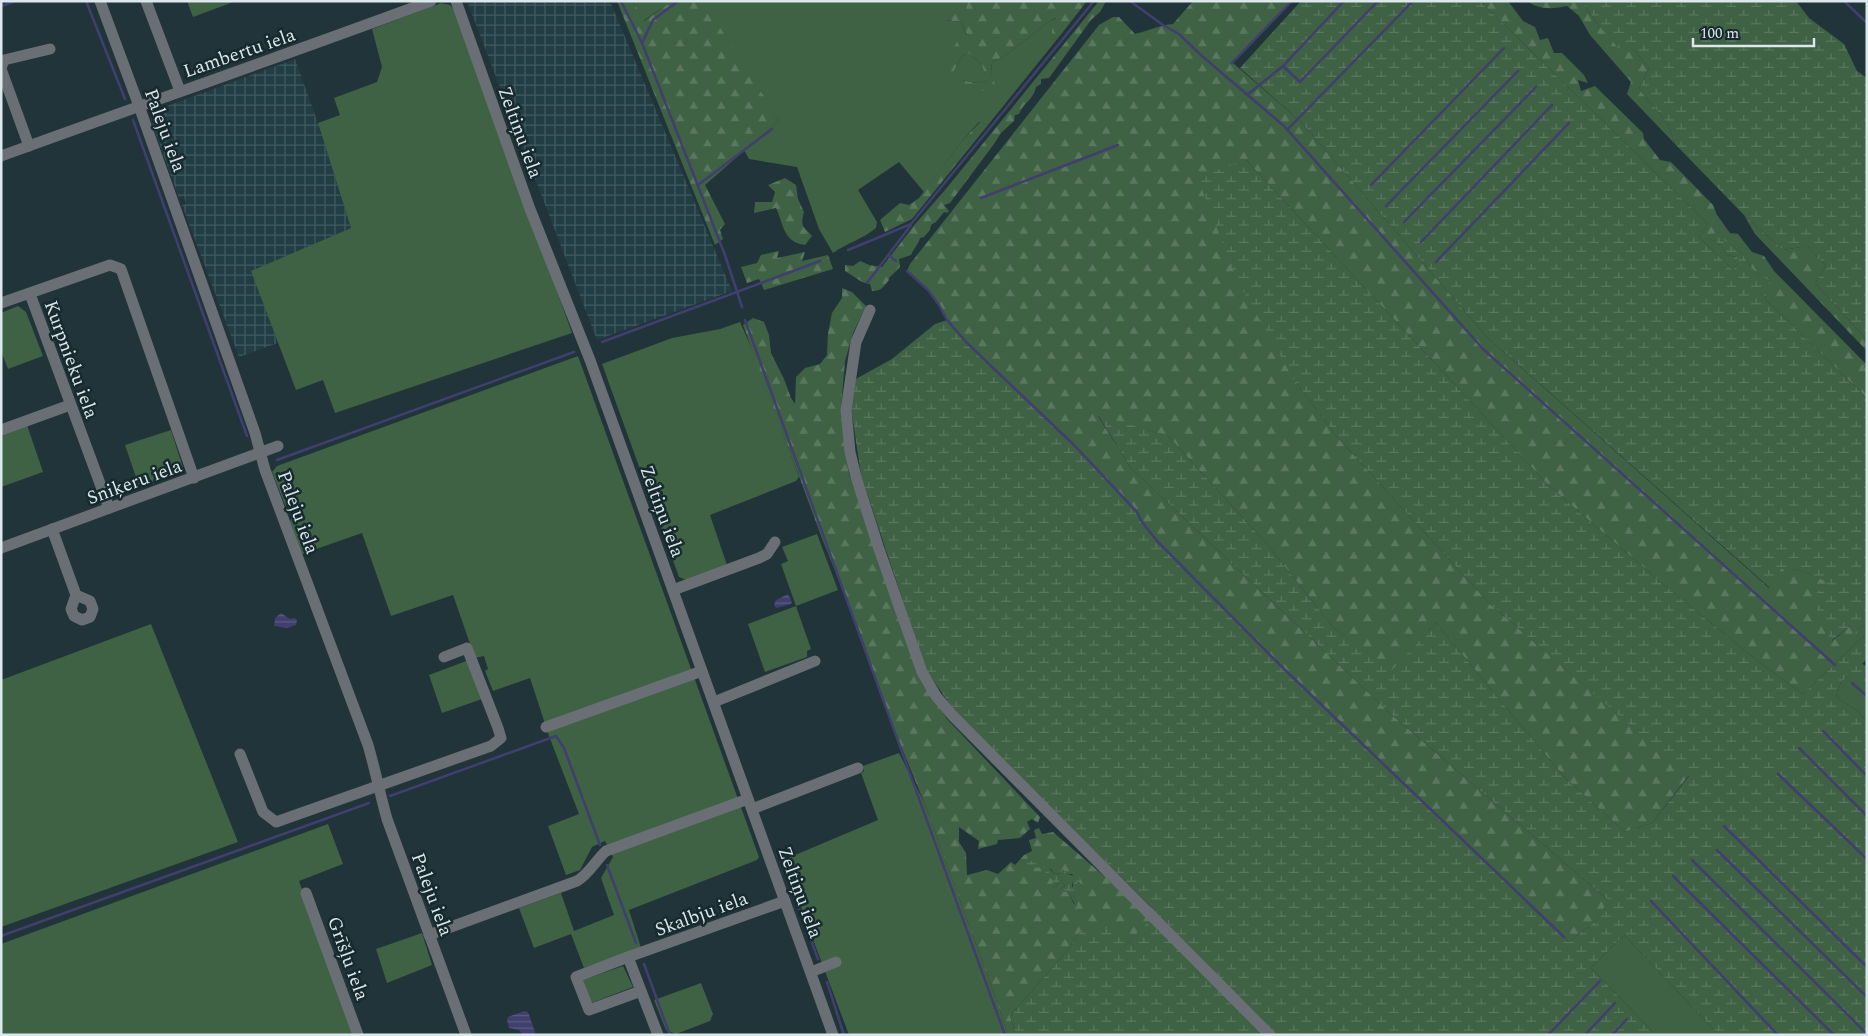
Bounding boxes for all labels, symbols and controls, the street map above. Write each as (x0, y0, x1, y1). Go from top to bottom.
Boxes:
scale bar (1693, 15, 1814, 47)
street label: Lambertu iela (179, 20, 300, 86)
text: 100 m (1700, 22, 1739, 45)
street label: Zeltiņu iela (490, 83, 550, 183)
street label: Paleju iela (136, 85, 193, 177)
street label: Kurpnieku iela (36, 296, 106, 423)
street label: Sniķeru iela (83, 452, 187, 513)
street label: Zeltiņu iela (632, 462, 692, 562)
street label: Paleju iela (269, 467, 326, 559)
street label: Zeltiņu iela (770, 843, 830, 943)
street label: Paleju iela (403, 849, 460, 941)
street label: Skalbju iela (651, 884, 753, 945)
street label: Grīšļu iela (319, 913, 376, 1005)

